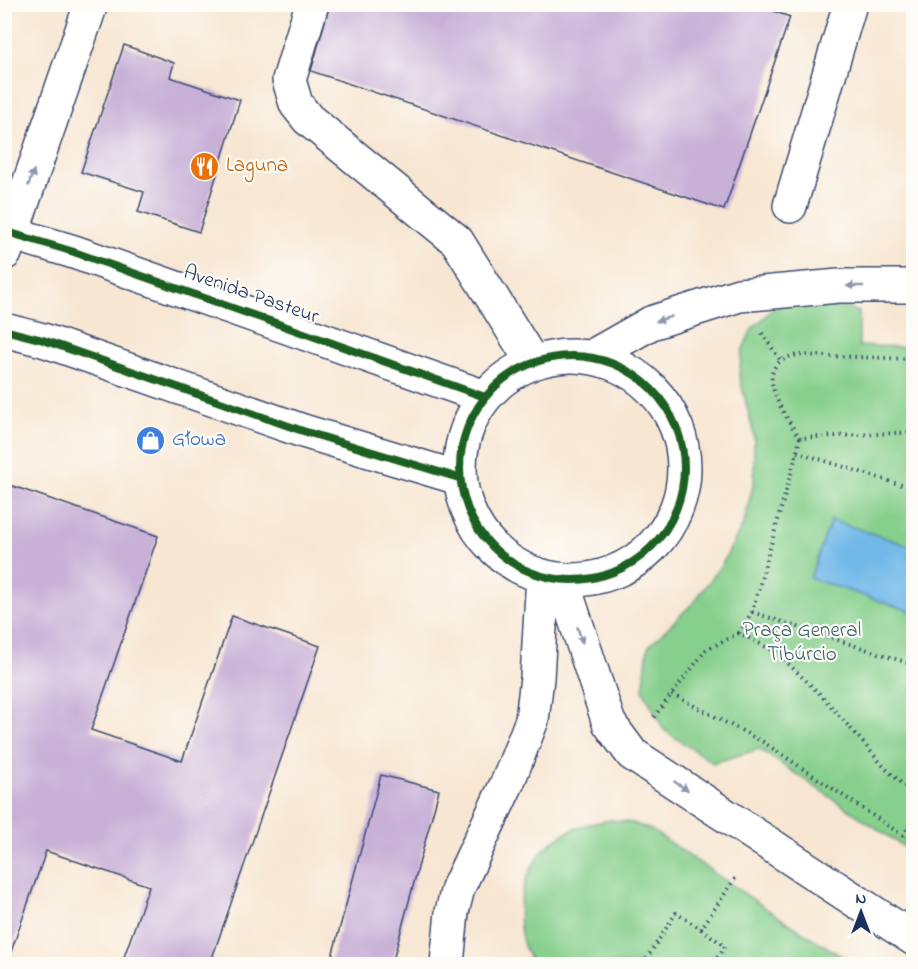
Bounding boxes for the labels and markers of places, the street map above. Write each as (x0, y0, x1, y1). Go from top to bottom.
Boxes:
restaurant icon: Laguna (189, 150, 221, 182)
place label: Laguna (226, 151, 288, 183)
shop icon: Głowa (135, 424, 167, 456)
place label: Głowa (172, 425, 226, 455)

